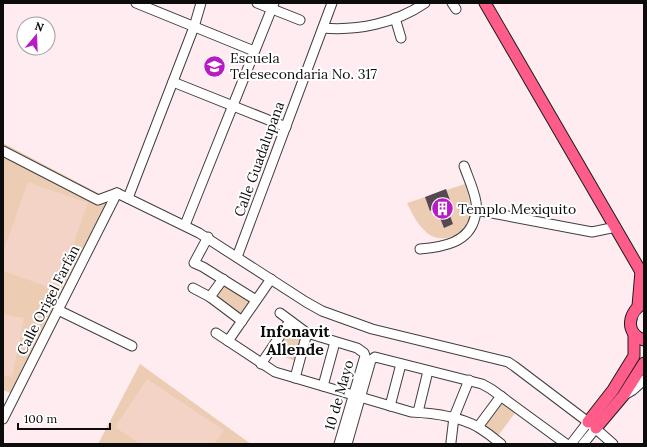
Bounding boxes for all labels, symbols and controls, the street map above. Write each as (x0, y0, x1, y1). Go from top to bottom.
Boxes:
north arrow (16, 16, 56, 56)
text: N (33, 19, 46, 35)
place label: Escuela Telesecondaria No. 317 (230, 49, 378, 83)
school or university icon: Escuela Telesecondaria No. 317 (201, 53, 227, 79)
street label: Calle Guadalupana (230, 99, 288, 219)
building icon: Templo Mexiquito (429, 196, 455, 222)
place label: Templo Mexiquito (458, 200, 576, 218)
street label: Calle Origel Farfán (13, 242, 84, 358)
district label: Infonavit Allende (260, 321, 330, 359)
street label: 10 de Mayo (320, 358, 358, 432)
scale bar (18, 405, 110, 431)
text: 100 m (24, 411, 57, 426)

